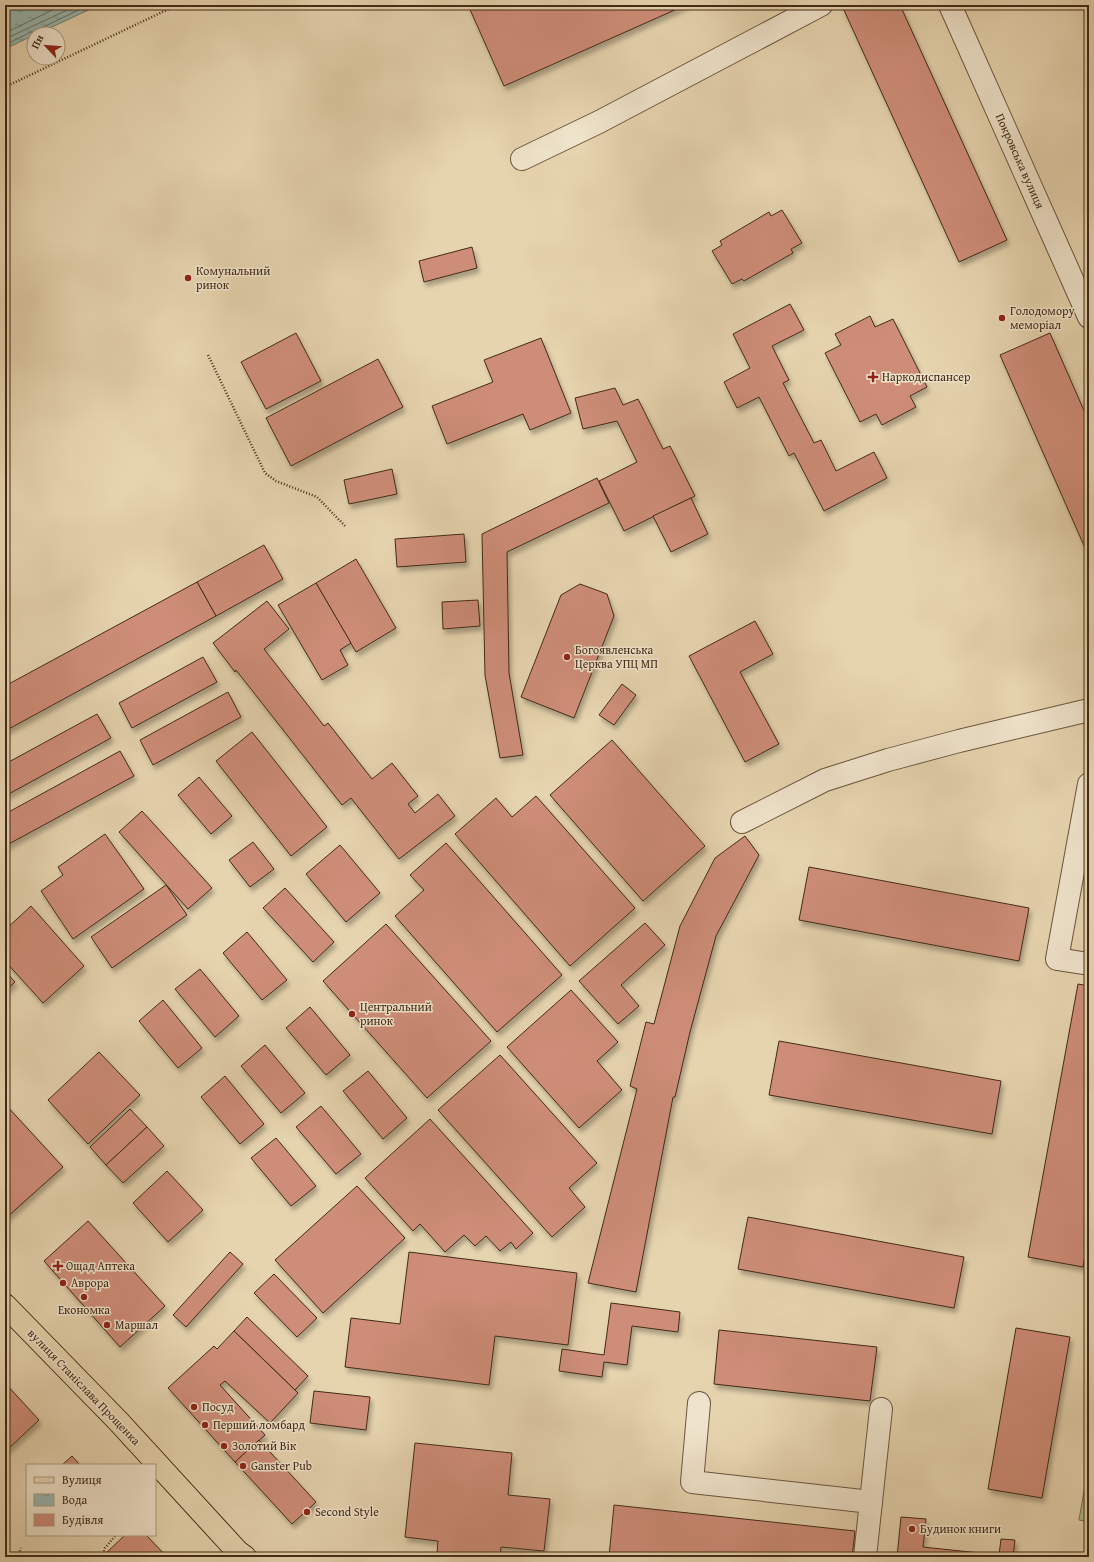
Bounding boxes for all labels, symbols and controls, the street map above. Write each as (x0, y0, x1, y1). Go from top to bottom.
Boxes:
north arrow (26, 26, 66, 66)
text: Пн (27, 32, 47, 51)
street label: Покровська вулиця (992, 110, 1049, 211)
place label: Комунальний ринок (196, 262, 270, 293)
marker: Комунальний ринок (183, 273, 193, 283)
place label: Голодомору меморіал (1010, 302, 1075, 333)
marker: Голодомору меморіал (997, 313, 1007, 323)
place label: Наркодиспансер (882, 368, 971, 385)
marker: Наркодиспансер (867, 371, 879, 383)
place label: Богоявленська Церква УПЦ МП (575, 641, 658, 672)
marker: Богоявленська Церква УПЦ МП (562, 652, 572, 662)
place label: Центральний ринок (360, 998, 432, 1029)
marker: Центральний ринок (347, 1009, 357, 1019)
place label: Ощад Аптека (66, 1257, 135, 1274)
marker: Ощад Аптека (53, 1261, 63, 1271)
place label: Аврора (71, 1274, 109, 1291)
marker: Аврора (58, 1278, 68, 1288)
marker: Економка (79, 1292, 89, 1302)
place label: Економка (58, 1301, 110, 1318)
place label: Маршал (115, 1316, 158, 1333)
marker: Маршал (102, 1320, 112, 1330)
street label: вулиця Станіслава Прощенка (24, 1325, 145, 1449)
place label: Посуд (202, 1398, 234, 1415)
marker: Посуд (189, 1402, 199, 1412)
place label: Перший ломбард (213, 1416, 305, 1433)
marker: Перший ломбард (200, 1420, 210, 1430)
place label: Золотий Вік (232, 1437, 297, 1454)
marker: Золотий Вік (219, 1441, 229, 1451)
place label: Ganster Pub (251, 1457, 312, 1474)
marker: Ganster Pub (238, 1461, 248, 1471)
legend (26, 1464, 156, 1536)
text: Вулиця (62, 1471, 102, 1488)
text: Вода (62, 1491, 87, 1508)
place label: Second Style (315, 1503, 379, 1520)
marker: Second Style (302, 1507, 312, 1517)
text: Будівля (62, 1511, 103, 1528)
place label: Будинок книги (920, 1520, 1001, 1537)
marker: Будинок книги (907, 1524, 917, 1534)

